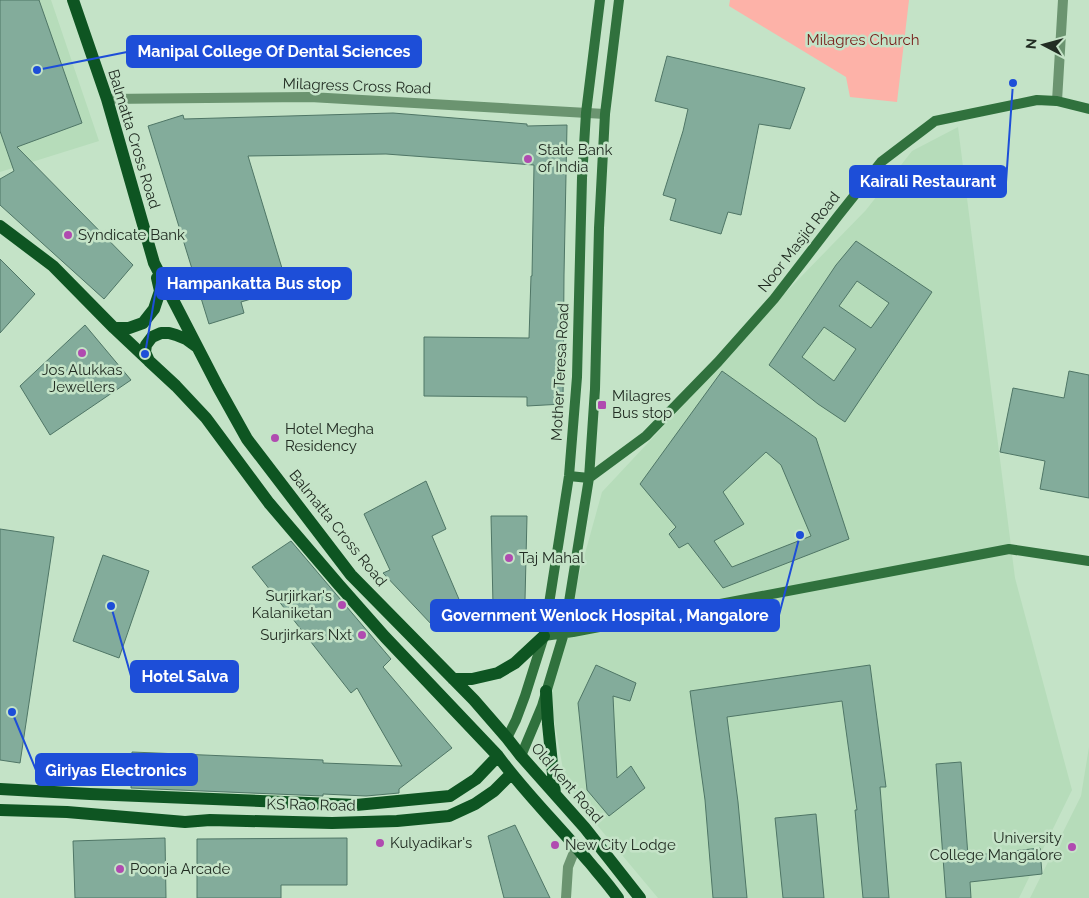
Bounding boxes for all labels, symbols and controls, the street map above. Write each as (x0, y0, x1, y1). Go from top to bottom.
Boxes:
north arrow (1019, 20, 1069, 70)
park label: Milagres Church (807, 31, 919, 49)
callout: Manipal College Of Dental Sciences (127, 36, 421, 67)
text: N (1023, 37, 1040, 50)
text: Manipal College Of Dental Sciences (138, 42, 411, 61)
street label: Balmatta Cross Road (104, 67, 164, 211)
street label: Milagress Cross Road (282, 74, 432, 98)
place label: State Bank of India (538, 141, 613, 176)
marker: State Bank of India (522, 153, 534, 165)
callout: Kairali Restaurant (850, 166, 1006, 197)
text: Kairali Restaurant (860, 172, 996, 191)
street label: Noor Masjid Road (754, 188, 844, 296)
place label: Syndicate Bank (78, 226, 185, 244)
marker: Syndicate Bank (62, 229, 74, 241)
callout: Hampankatta Bus stop (157, 268, 351, 299)
text: Hampankatta Bus stop (167, 274, 341, 293)
street label: Mother Teresa Road (547, 303, 573, 441)
marker: Jos Alukkas Jewellers (76, 347, 88, 359)
place label: Jos Alukkas Jewellers (41, 361, 123, 396)
place label: Milagres Bus stop (612, 387, 672, 422)
marker: Milagres Bus stop (596, 399, 608, 411)
place label: Hotel Megha Residency (285, 420, 374, 455)
marker: Hotel Megha Residency (269, 432, 281, 444)
street label: Balmatta Cross Road (285, 466, 391, 590)
place label: Taj Mahal (519, 549, 585, 567)
marker: Taj Mahal (503, 552, 515, 564)
place label: Surjirkar's Kalaniketan (252, 587, 332, 622)
marker: Surjirkar's Kalaniketan (336, 599, 348, 611)
callout: Government Wenlock Hospital , Mangalore (431, 600, 779, 631)
text: Government Wenlock Hospital , Mangalore (441, 606, 769, 625)
place label: Surjirkars Nxt (260, 626, 352, 644)
marker: Surjirkars Nxt (356, 629, 368, 641)
callout: Hotel Salva (131, 661, 238, 692)
text: Hotel Salva (142, 667, 228, 686)
street label: Old Kent Road (527, 739, 607, 827)
callout: Giriyas Electronics (36, 754, 197, 785)
text: Giriyas Electronics (45, 761, 187, 780)
street label: KS Rao Road (266, 795, 356, 815)
place label: University College Mangalore (930, 829, 1062, 864)
place label: Kulyadikar's (390, 834, 472, 852)
place label: New City Lodge (565, 836, 676, 854)
marker: Kulyadikar's (374, 837, 386, 849)
marker: New City Lodge (549, 839, 561, 851)
marker: University College Mangalore (1066, 841, 1078, 853)
place label: Poonja Arcade (130, 860, 231, 878)
marker: Poonja Arcade (114, 863, 126, 875)

